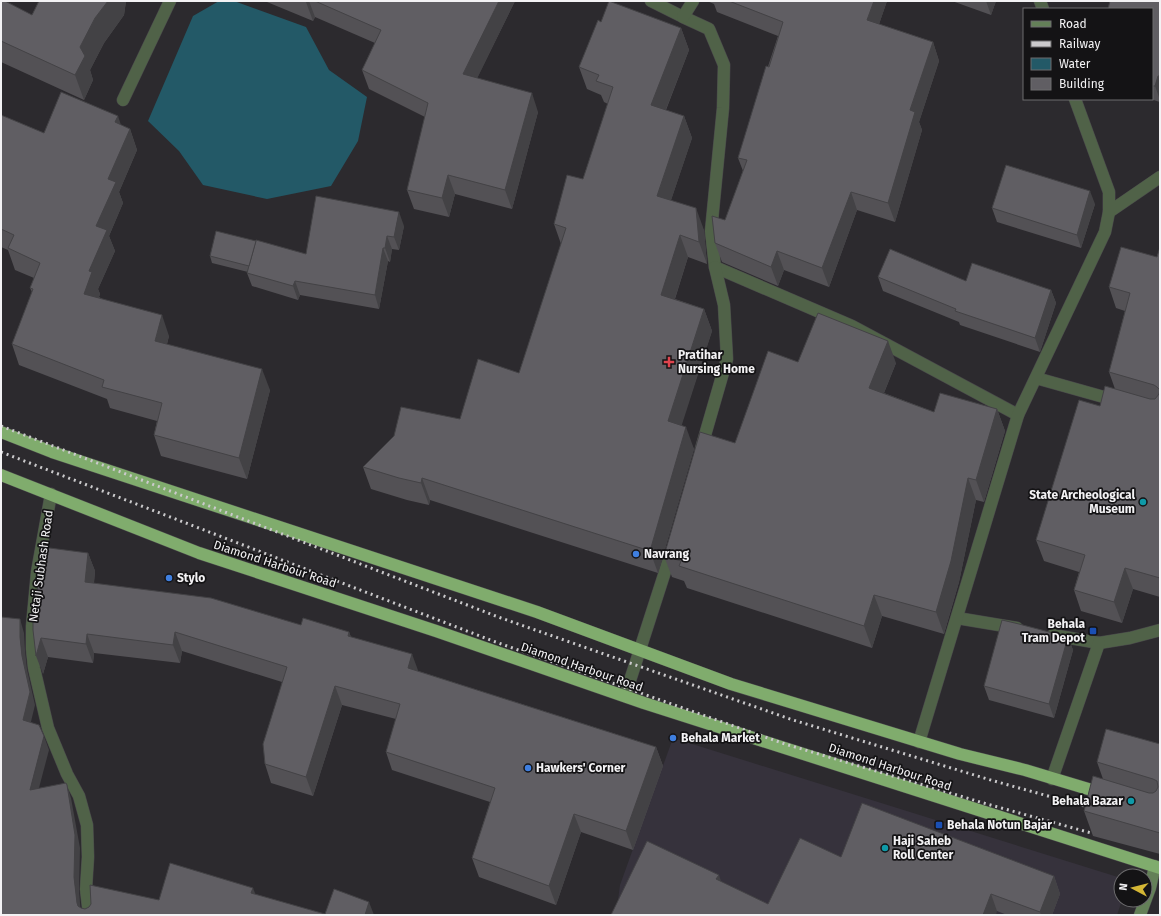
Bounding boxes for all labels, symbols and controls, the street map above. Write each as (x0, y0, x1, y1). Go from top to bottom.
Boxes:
legend (1023, 8, 1153, 100)
text: Road (1059, 17, 1087, 31)
text: Railway (1059, 37, 1100, 51)
text: Water (1059, 57, 1091, 71)
text: Building (1059, 77, 1105, 91)
place label: Pratihar Nursing Home (678, 348, 755, 376)
marker: Pratihar Nursing Home (663, 356, 675, 368)
place label: State Archeological Museum (1029, 488, 1135, 516)
marker: State Archeological Museum (1138, 497, 1148, 507)
street label: Netaji Subhash Road (26, 509, 56, 623)
street label: Diamond Harbour Road (212, 538, 338, 590)
place label: Navrang (644, 547, 689, 561)
marker: Navrang (631, 549, 641, 559)
place label: Stylo (177, 571, 205, 585)
marker: Stylo (164, 573, 174, 583)
place label: Behala Tram Depot (1022, 617, 1085, 645)
marker: Behala Tram Depot (1088, 626, 1098, 636)
street label: Diamond Harbour Road (519, 640, 645, 694)
place label: Behala Market (681, 731, 760, 745)
marker: Behala Market (668, 733, 678, 743)
street label: Diamond Harbour Road (827, 741, 953, 793)
place label: Hawkers' Corner (536, 761, 626, 775)
marker: Hawkers' Corner (523, 763, 533, 773)
place label: Behala Bazar (1052, 794, 1123, 808)
marker: Behala Bazar (1126, 796, 1136, 806)
place label: Behala Notun Bajar (947, 818, 1052, 832)
marker: Behala Notun Bajar (934, 820, 944, 830)
place label: Haji Saheb Roll Center (893, 834, 953, 862)
marker: Haji Saheb Roll Center (880, 843, 890, 853)
north arrow (1113, 868, 1153, 908)
text: N (1117, 882, 1130, 891)

